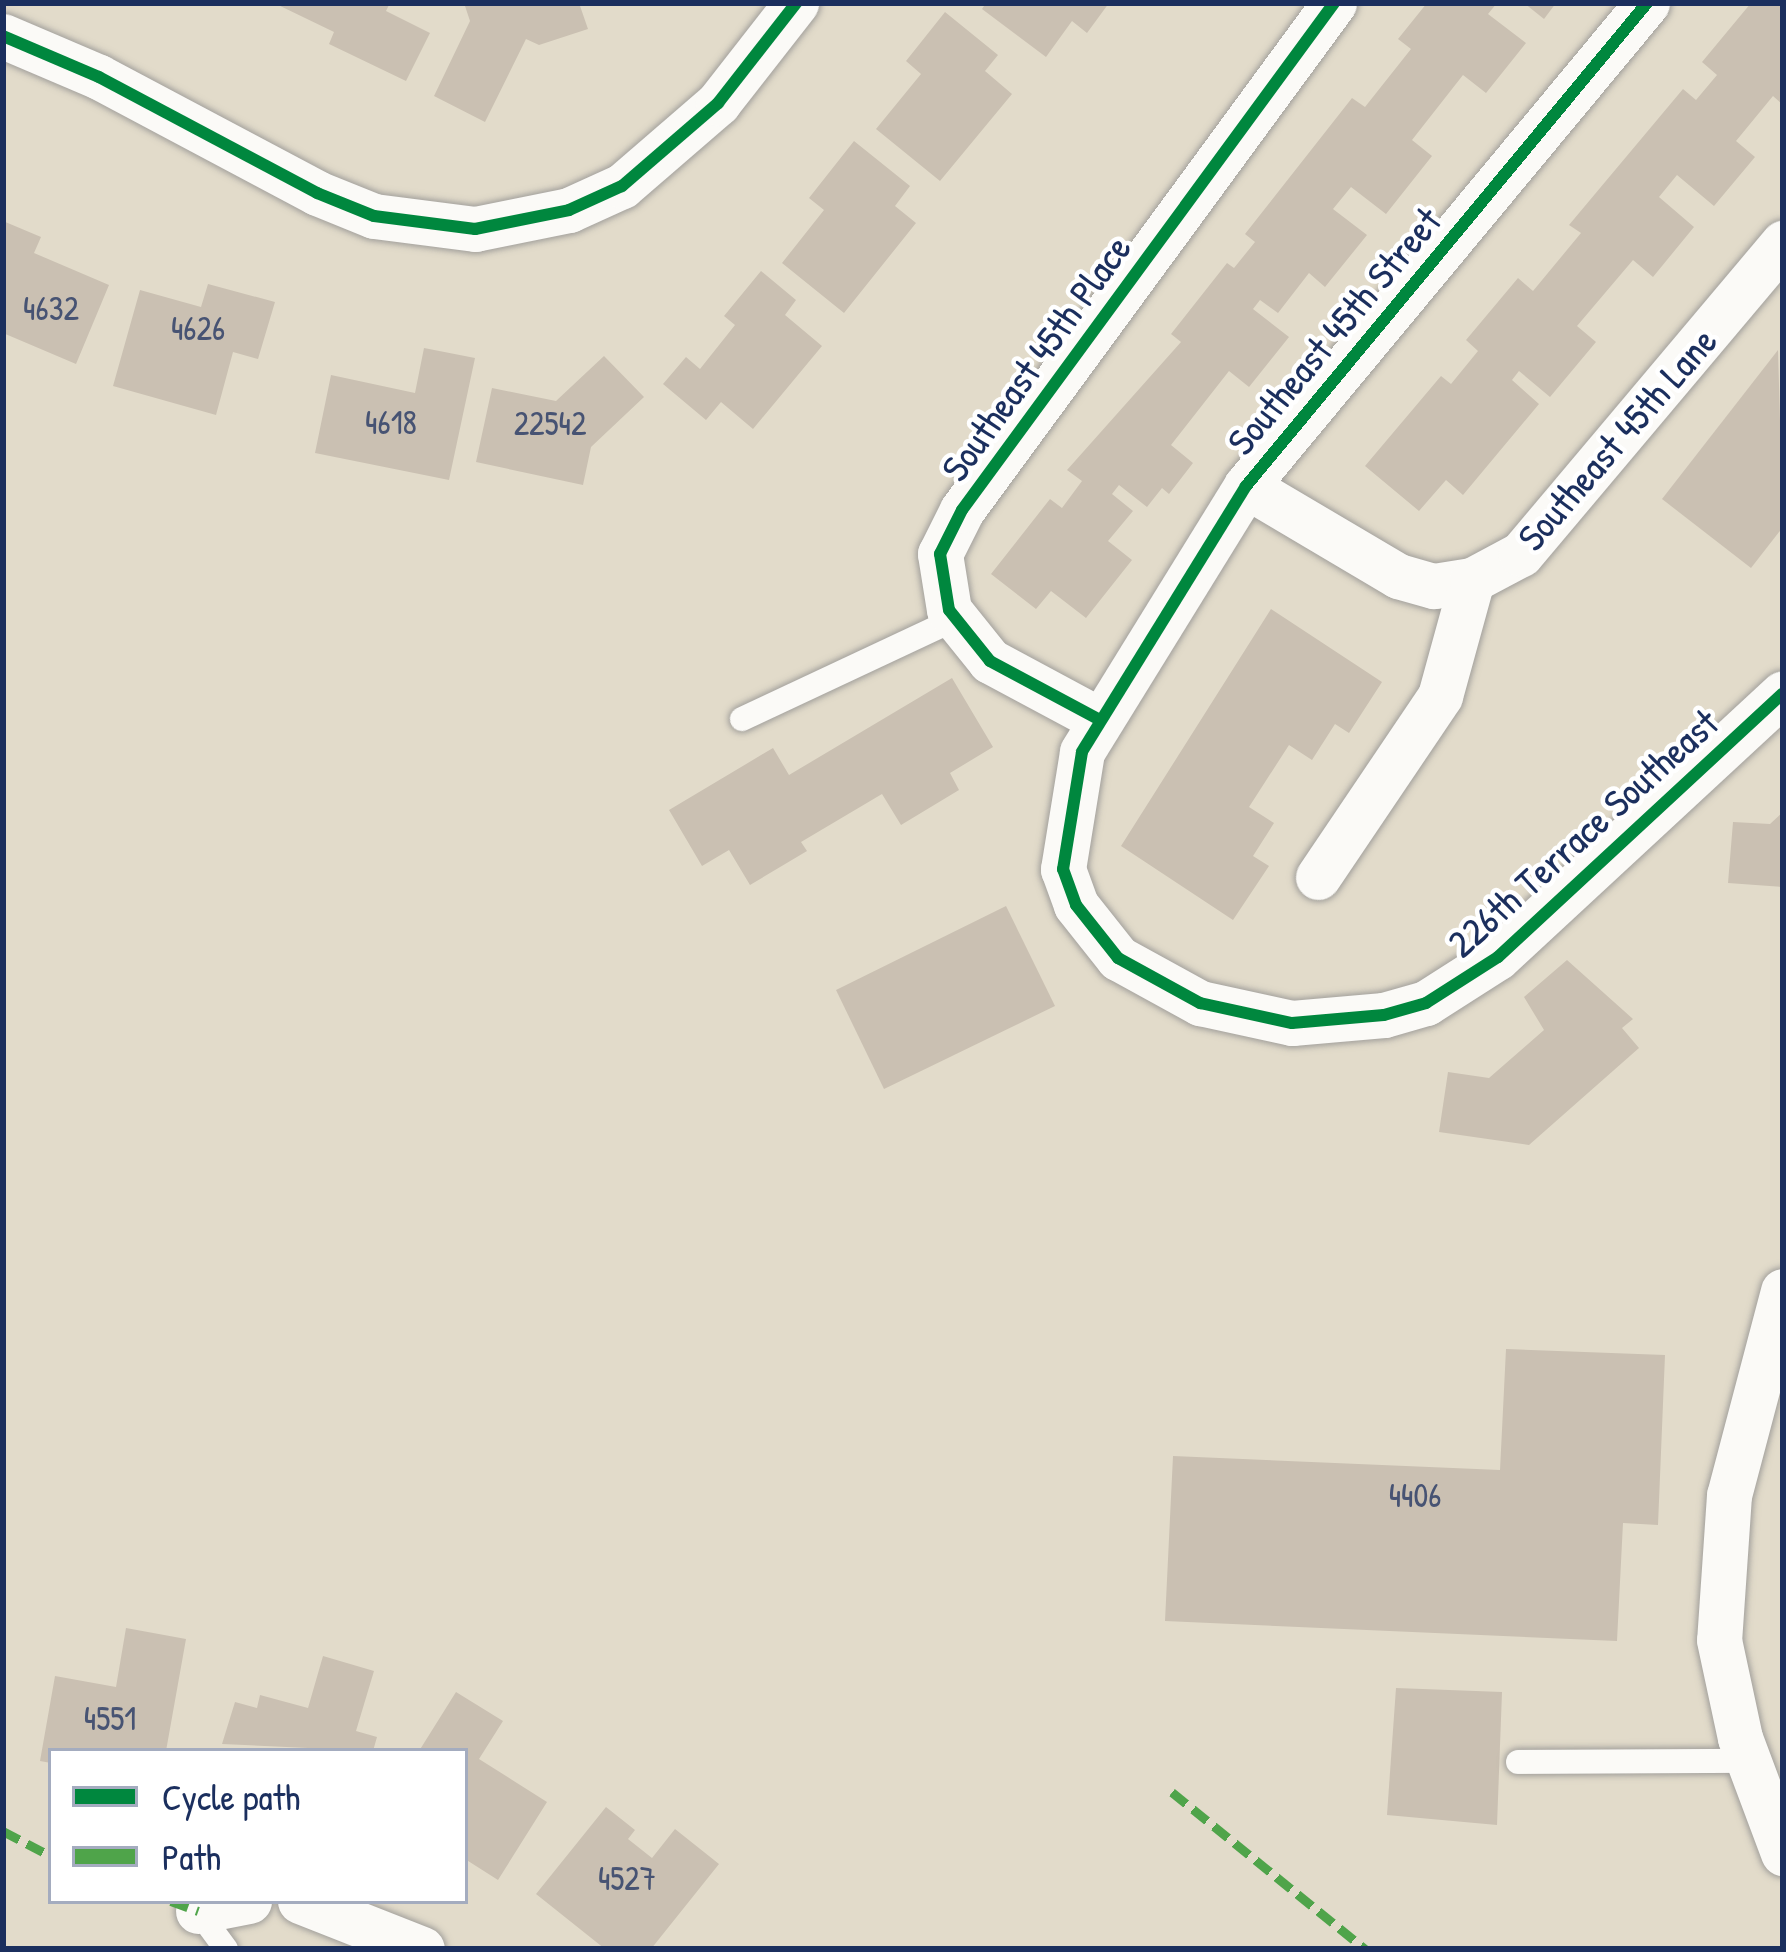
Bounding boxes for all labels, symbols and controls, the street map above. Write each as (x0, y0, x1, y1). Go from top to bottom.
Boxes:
street label: Southeast 45th Street (1217, 198, 1451, 464)
street label: Southeast 45th Place (931, 226, 1141, 490)
house number: 4632 (23, 289, 79, 329)
house number: 4626 (171, 309, 225, 349)
street label: Southeast 45th Lane (1507, 318, 1727, 560)
house number: 4618 (365, 403, 417, 443)
house number: 22542 (514, 404, 586, 444)
street label: 226th Terrace Southeast (1438, 699, 1728, 967)
house number: 4406 (1389, 1476, 1441, 1516)
house number: 4551 (84, 1699, 136, 1739)
legend (48, 1748, 468, 1904)
text: Cycle path (162, 1772, 300, 1821)
text: Path (162, 1832, 221, 1881)
house number: 4527 (598, 1859, 656, 1899)

